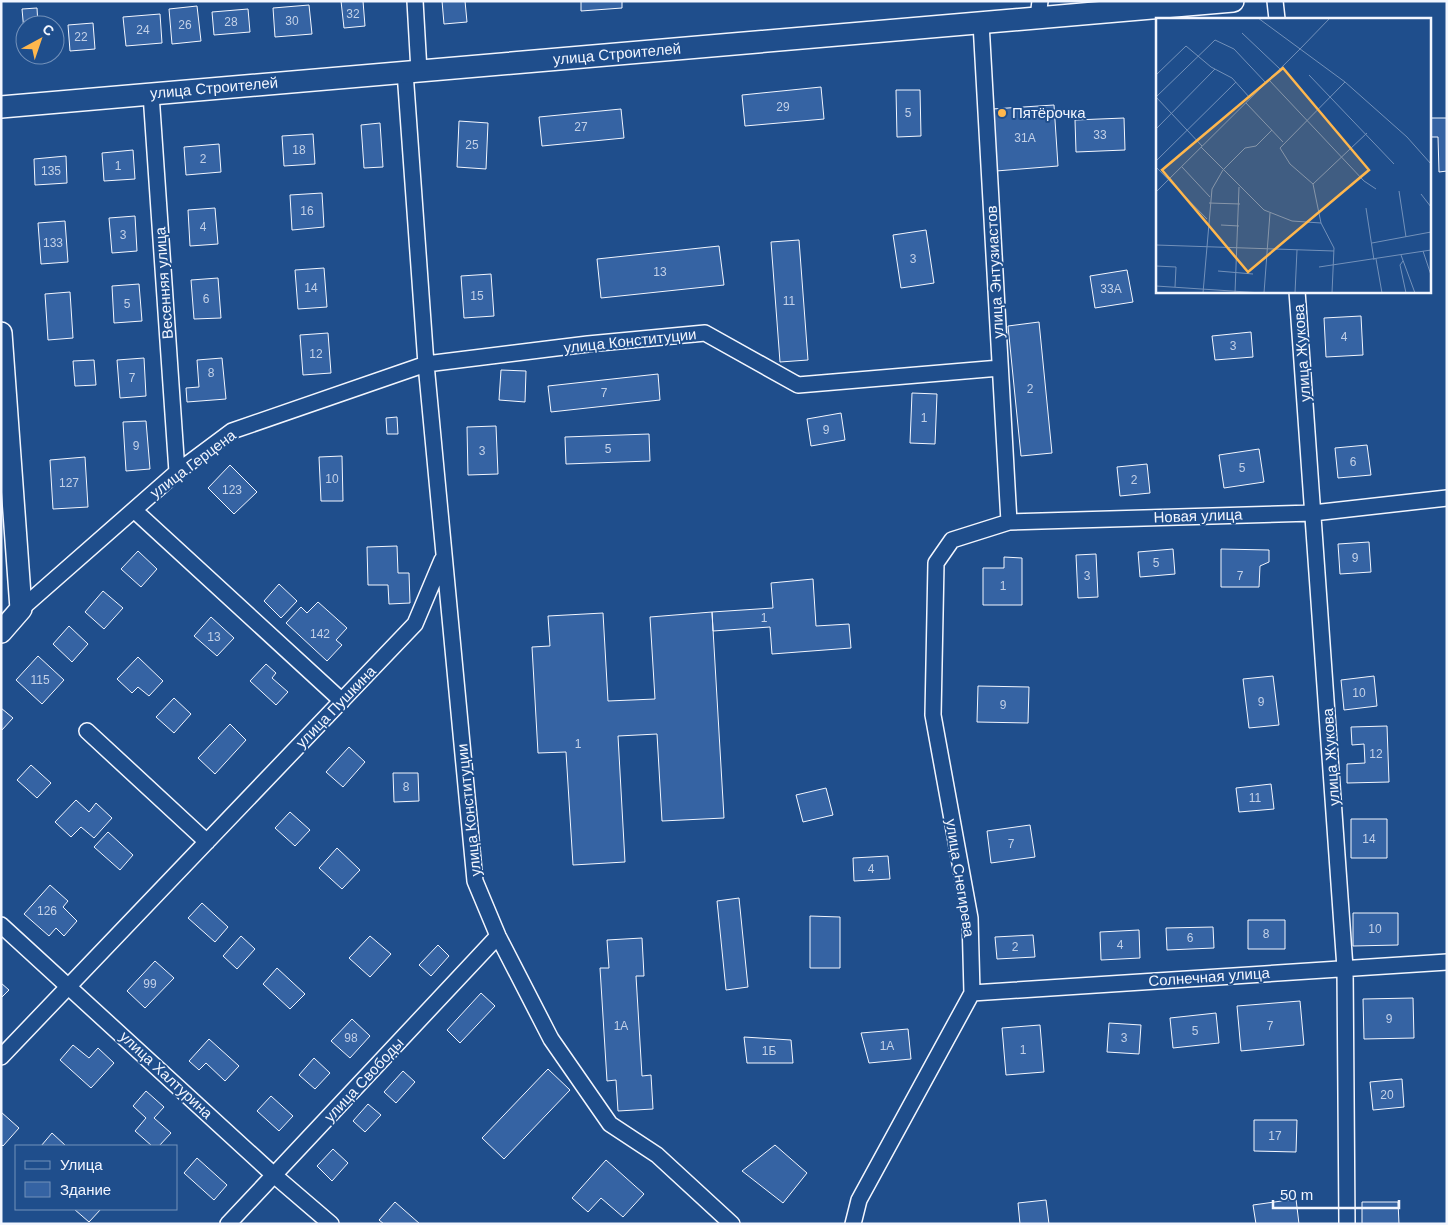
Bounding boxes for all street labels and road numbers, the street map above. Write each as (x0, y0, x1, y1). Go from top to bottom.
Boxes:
street label: улица Строителей (552, 39, 682, 68)
street label: улица Строителей (149, 73, 279, 102)
street label: улица Энтузиастов (983, 205, 1006, 339)
street label: Весенняя улица (151, 226, 176, 340)
street label: улица Жукова (1290, 303, 1313, 402)
street label: улица Конституции (563, 325, 697, 356)
street label: улица Герцена (147, 426, 239, 501)
street label: Новая улица (1153, 505, 1243, 526)
street label: улица Пушкина (292, 662, 379, 751)
street label: улица Жукова (1319, 707, 1342, 806)
street label: улица Конституции (453, 743, 484, 877)
street label: улица Снегирева (943, 818, 978, 939)
street label: Солнечная улица (1148, 964, 1271, 989)
street label: улица Халтурина (117, 1027, 217, 1122)
street label: улица Свободы (320, 1034, 407, 1125)

